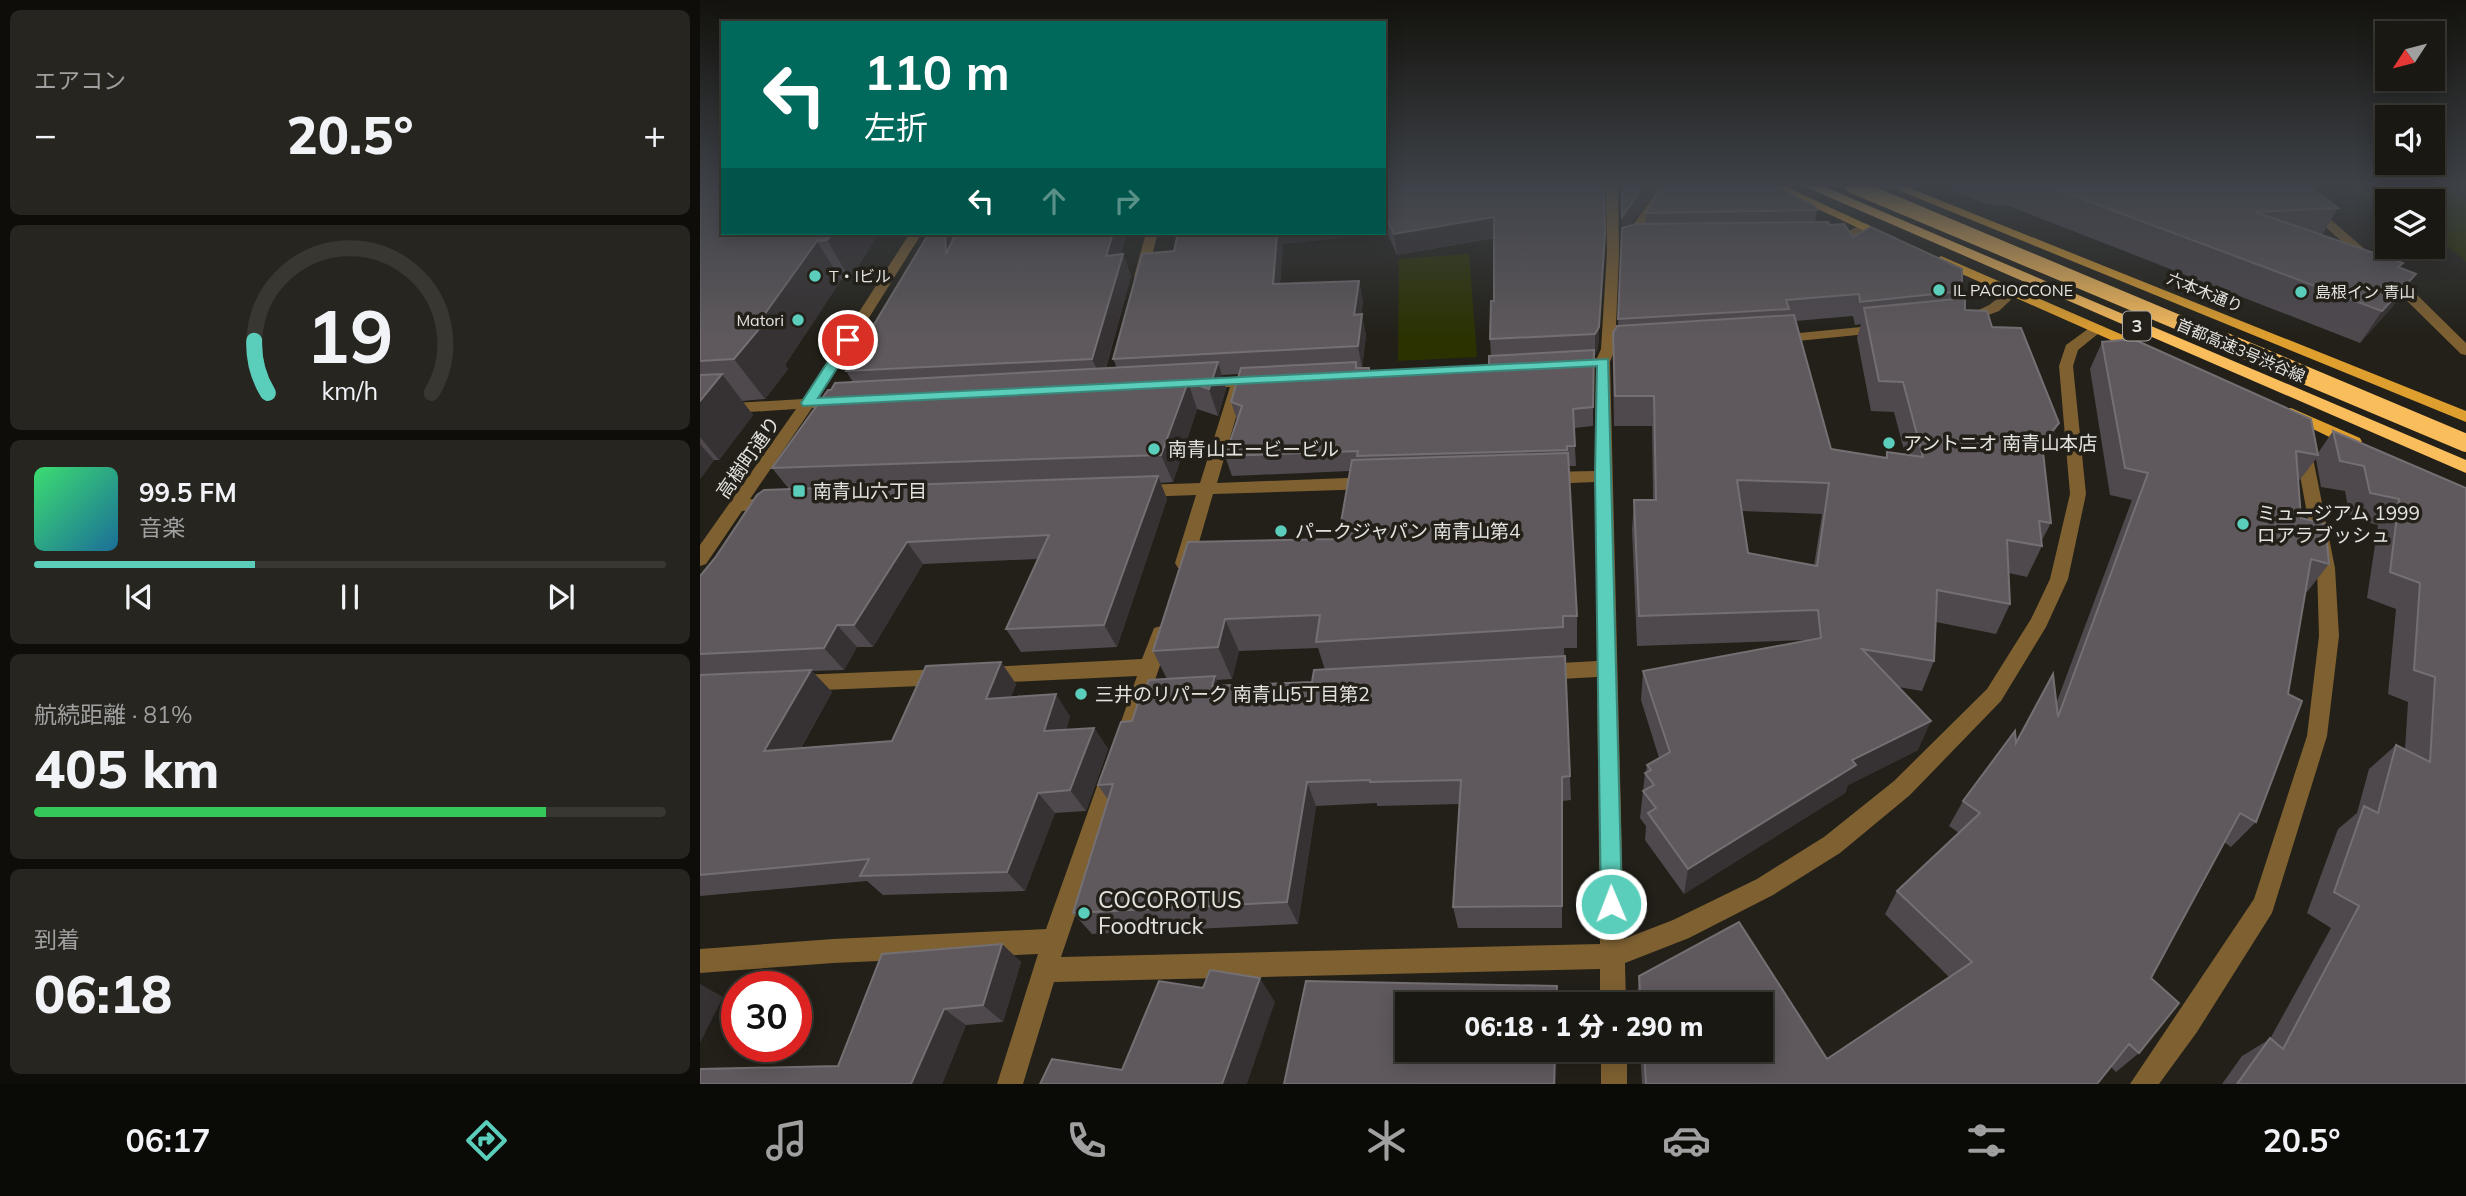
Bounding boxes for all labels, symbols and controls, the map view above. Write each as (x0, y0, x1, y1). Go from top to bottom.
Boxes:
north arrow (2375, 21, 2445, 91)
map controls (2375, 21, 2445, 259)
text: 110 m (864, 41, 1010, 102)
icon: left (749, 49, 840, 140)
text: エアコン (34, 66, 126, 95)
text: 20.5° (286, 102, 414, 167)
button: sound (2375, 105, 2445, 175)
text: 左折 (864, 107, 928, 147)
text: − (34, 110, 57, 158)
text: + (643, 110, 666, 158)
icon: left (962, 182, 1000, 220)
icon: ahead (1035, 182, 1073, 220)
icon: right (1108, 182, 1146, 220)
button: layers (2375, 189, 2445, 259)
place label: T・Iビル (829, 266, 891, 286)
marker: T・Iビル (807, 268, 823, 284)
street label: 六本木通り (2164, 268, 2246, 316)
place label: IL PACIOCCONE (1953, 280, 2073, 300)
marker: IL PACIOCCONE (1931, 282, 1947, 298)
place label: 島根イン 青山 (2315, 282, 2415, 302)
marker: 島根イン 青山 (2293, 284, 2309, 300)
text: 19 (306, 291, 394, 382)
place label: Matori (736, 310, 784, 330)
pin (818, 310, 878, 370)
marker: Matori (790, 312, 806, 328)
road number: 3 (2123, 312, 2151, 340)
street label: 首都高速3号渋谷線 (2174, 314, 2308, 386)
icon: arrive (829, 321, 867, 359)
text: km/h (322, 375, 378, 406)
street label: 高樹町通り (711, 411, 785, 503)
place label: アントニオ 南青山本店 (1903, 431, 2097, 455)
marker: アントニオ 南青山本店 (1881, 435, 1897, 451)
place label: 南青山エービービル (1168, 437, 1339, 461)
marker: 南青山エービービル (1146, 441, 1162, 457)
text: 99.5 FM (139, 476, 237, 509)
place label: 南青山六丁目 (813, 479, 927, 503)
marker: 南青山六丁目 (791, 483, 807, 499)
place label: ミュージアム 1999 ロアラブッシュ (2257, 501, 2420, 547)
text: 音楽 (139, 513, 185, 542)
marker: ミュージアム 1999 ロアラブッシュ (2235, 516, 2251, 532)
place label: パークジャパン 南青山第4 (1295, 519, 1520, 543)
marker: パークジャパン 南青山第4 (1273, 523, 1289, 539)
icon: previous (120, 578, 158, 616)
icon: pause (331, 578, 369, 616)
icon: next (542, 578, 580, 616)
place label: 三井のリパーク 南青山5丁目第2 (1095, 682, 1370, 706)
marker: 三井のリパーク 南青山5丁目第2 (1073, 686, 1089, 702)
text: 航続距離 · 81% (34, 700, 192, 729)
text: 405 km (34, 736, 219, 801)
position arrow (1574, 867, 1648, 941)
place label: COCOROTUS Foodtruck (1098, 885, 1242, 940)
marker: COCOROTUS Foodtruck (1076, 905, 1092, 921)
text: 到着 (34, 925, 80, 954)
text: 06:18 (34, 961, 172, 1026)
speed limit sign: 30 (721, 971, 812, 1062)
text: 06:18 · 1 分 · 290 m (1465, 1010, 1703, 1043)
icon: directions (462, 1116, 511, 1165)
icon: music (762, 1116, 811, 1165)
icon: phone (1062, 1116, 1111, 1165)
icon: climate (1362, 1116, 1411, 1165)
icon: car (1662, 1116, 1711, 1165)
icon: filters (1962, 1116, 2011, 1165)
text: 06:17 (126, 1120, 210, 1160)
text: 20.5° (2263, 1120, 2340, 1160)

